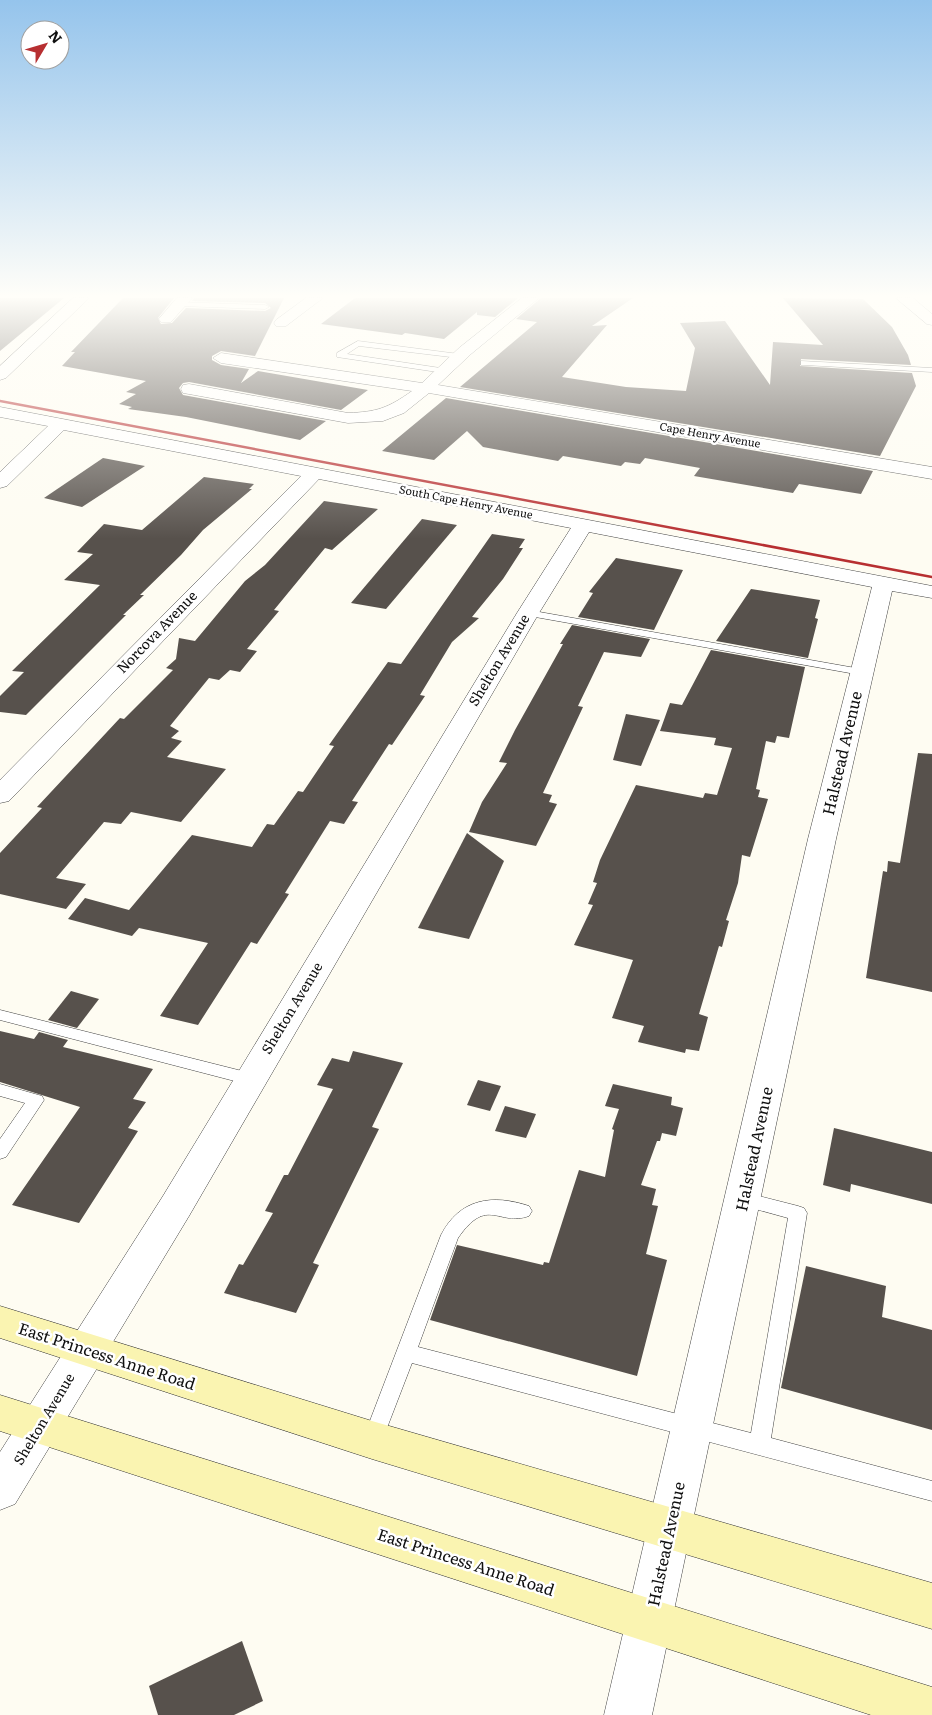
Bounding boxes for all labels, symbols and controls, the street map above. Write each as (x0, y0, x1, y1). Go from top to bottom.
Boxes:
north arrow (20, 20, 70, 70)
text: N (45, 26, 68, 47)
street label: Cape Henry Avenue (658, 417, 762, 451)
street label: South Cape Henry Avenue (398, 480, 535, 522)
street label: Norcova Avenue (112, 586, 201, 677)
street label: Shelton Avenue (463, 610, 534, 709)
street label: Halstead Avenue (815, 688, 867, 817)
street label: Shelton Avenue (256, 958, 327, 1057)
street label: Halstead Avenue (728, 1084, 778, 1213)
street label: East Princess Anne Road (16, 1315, 199, 1395)
street label: Shelton Avenue (8, 1369, 79, 1468)
street label: Halstead Avenue (640, 1479, 690, 1608)
street label: East Princess Anne Road (375, 1521, 558, 1601)

